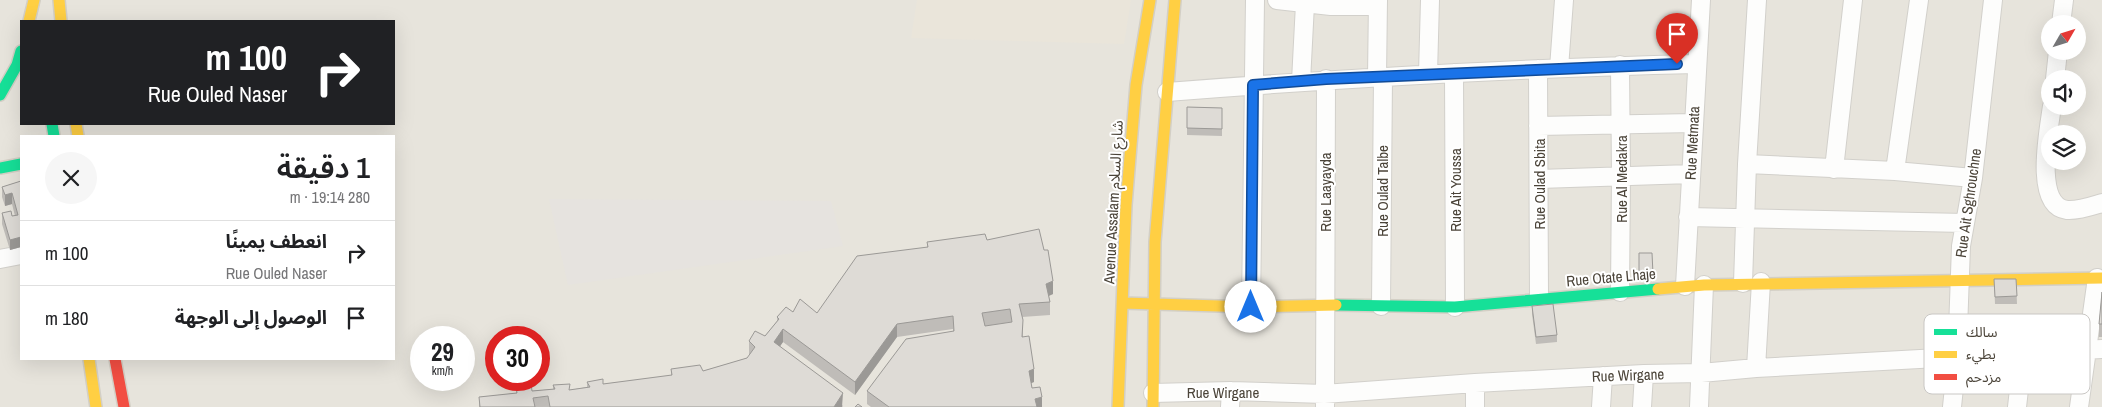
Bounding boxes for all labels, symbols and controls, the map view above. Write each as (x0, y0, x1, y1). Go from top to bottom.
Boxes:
pin (1656, 13, 1698, 64)
north arrow (2041, 15, 2086, 60)
map controls (2041, 15, 2086, 170)
icon: arrive (1663, 20, 1691, 48)
text: 100 m (206, 34, 287, 81)
icon: right (305, 40, 370, 105)
button: sound (2041, 70, 2086, 115)
text: Rue Ouled Naser (148, 79, 287, 109)
street label: Rue Metmata (1680, 105, 1704, 180)
street label: Avenue Assalam شارع السلام (1098, 119, 1130, 286)
button: layers (2041, 125, 2086, 170)
street label: Rue Al Medakra (1611, 135, 1632, 223)
street label: Rue Oulad Sbita (1529, 138, 1550, 229)
street label: Rue Oulad Talbe (1372, 145, 1393, 237)
text: 1 دقيقة (277, 147, 370, 187)
street label: Rue Ait Sghrouchne (1950, 147, 1986, 259)
street label: Rue Ait Youssa (1445, 148, 1466, 232)
button: close (45, 152, 97, 204)
street label: Rue Laayayda (1315, 152, 1336, 232)
text: 280 m · 19:14 (290, 186, 370, 208)
text: انعطف يمينًا (226, 228, 327, 254)
icon: right (342, 239, 370, 267)
text: 100 m (45, 240, 88, 266)
text: Rue Ouled Naser (226, 262, 327, 284)
street label: Rue Otate Lhaje (1565, 263, 1657, 291)
position arrow (1224, 280, 1276, 332)
text: الوصول إلى الوجهة (175, 304, 327, 330)
icon: arrive (342, 304, 370, 332)
text: 180 m (45, 305, 88, 331)
legend (1924, 314, 2090, 394)
text: سالك (1966, 323, 1998, 341)
speed limit sign: 30 (485, 326, 550, 391)
text: 29 (431, 335, 454, 369)
text: بطيء (1966, 345, 1996, 365)
text: km/h (432, 363, 453, 379)
street label: Rue Wirgane (1591, 363, 1665, 387)
text: مزدحم (1966, 368, 2001, 388)
street label: Rue Wirgane (1187, 382, 1259, 403)

